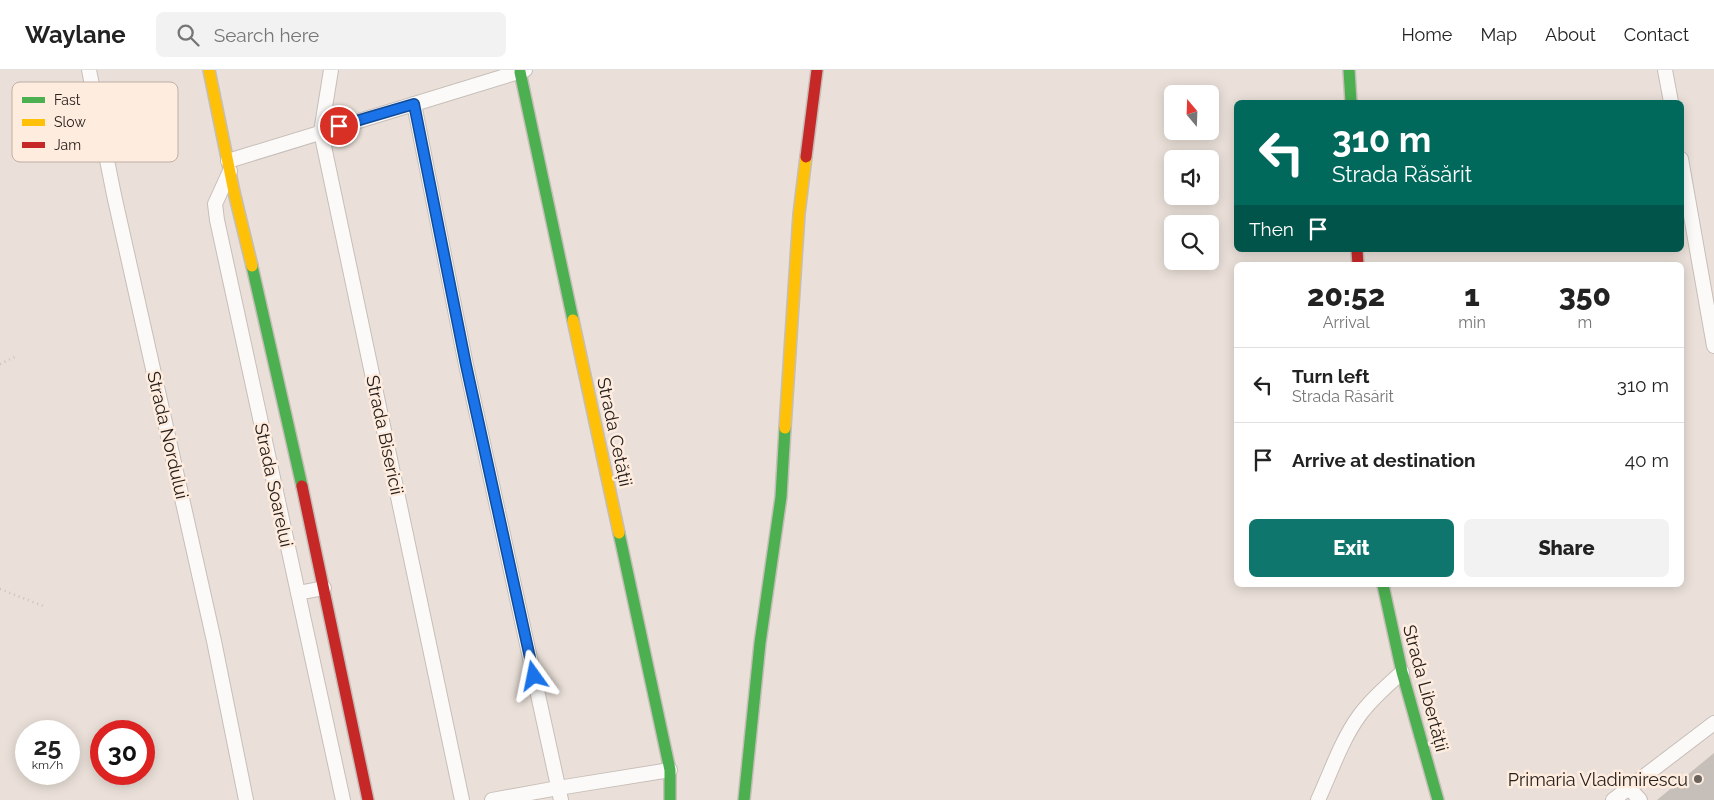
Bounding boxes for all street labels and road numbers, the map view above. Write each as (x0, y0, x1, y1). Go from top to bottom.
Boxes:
street label: Strada Nordului (143, 369, 193, 501)
street label: Strada Bisericii (362, 373, 408, 497)
street label: Strada Cetății (593, 376, 637, 488)
street label: Strada Soarelui (251, 421, 297, 549)
street label: Strada Libertății (1399, 622, 1453, 754)

